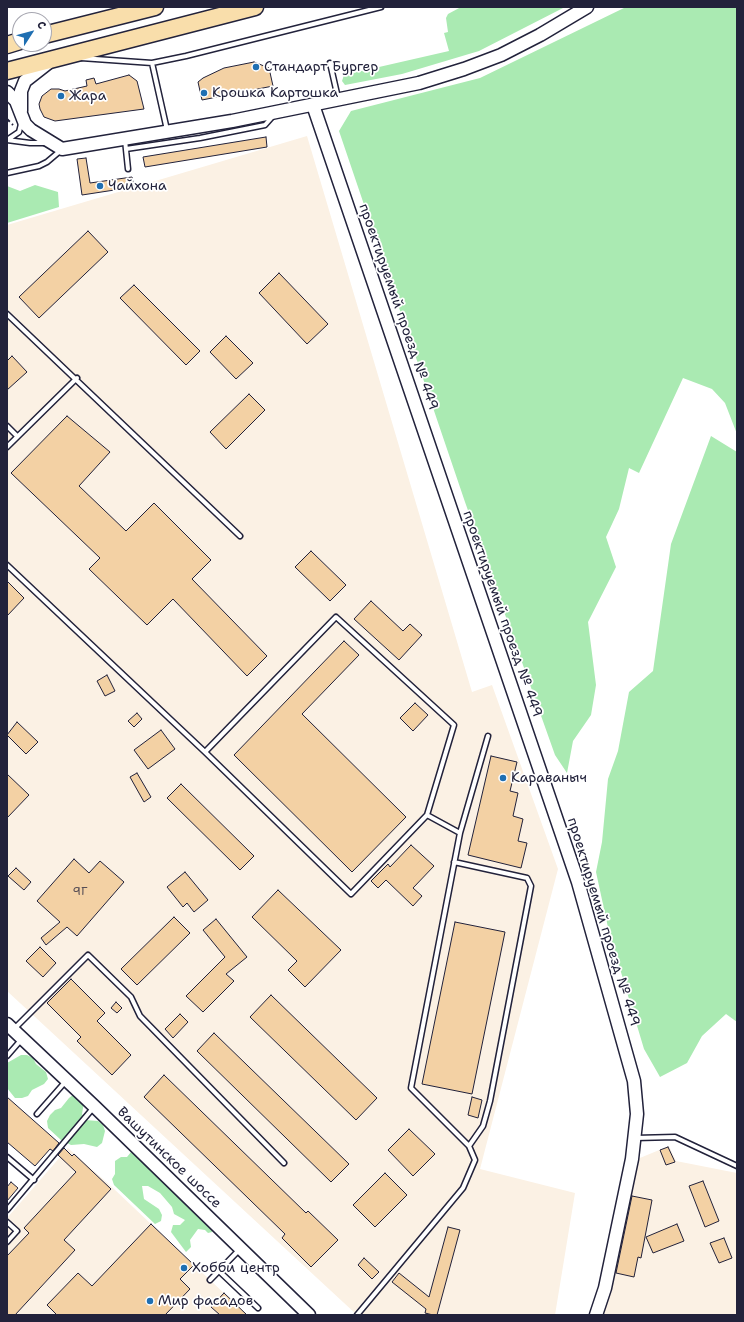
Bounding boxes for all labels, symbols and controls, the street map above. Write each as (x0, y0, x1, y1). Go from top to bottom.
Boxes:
north arrow (12, 12, 52, 52)
text: С (33, 18, 49, 32)
place label: Стандарт Бургер (264, 59, 378, 75)
marker: Стандарт Бургер (251, 62, 261, 72)
place label: Крошка Картошка (212, 85, 338, 101)
place label: Жара (69, 88, 106, 104)
marker: Крошка Картошка (199, 88, 209, 98)
marker: Жара (56, 91, 66, 101)
place label: Чайхона (108, 178, 167, 194)
marker: Чайхона (95, 181, 105, 191)
street label: проектируемый проезд № 449 (355, 202, 441, 412)
street label: проектируемый проезд № 449 (459, 509, 545, 719)
place label: Караваныч (511, 770, 587, 786)
marker: Караваныч (498, 773, 508, 783)
street label: проектируемый проезд № 449 (563, 816, 643, 1028)
house number: 9Г (73, 885, 87, 899)
street label: Вашутинское шоссе (113, 1104, 225, 1212)
place label: Хобби центр (192, 1260, 280, 1276)
marker: Хобби центр (179, 1263, 189, 1273)
place label: Мир фасадов (158, 1293, 253, 1309)
marker: Мир фасадов (145, 1296, 155, 1306)

